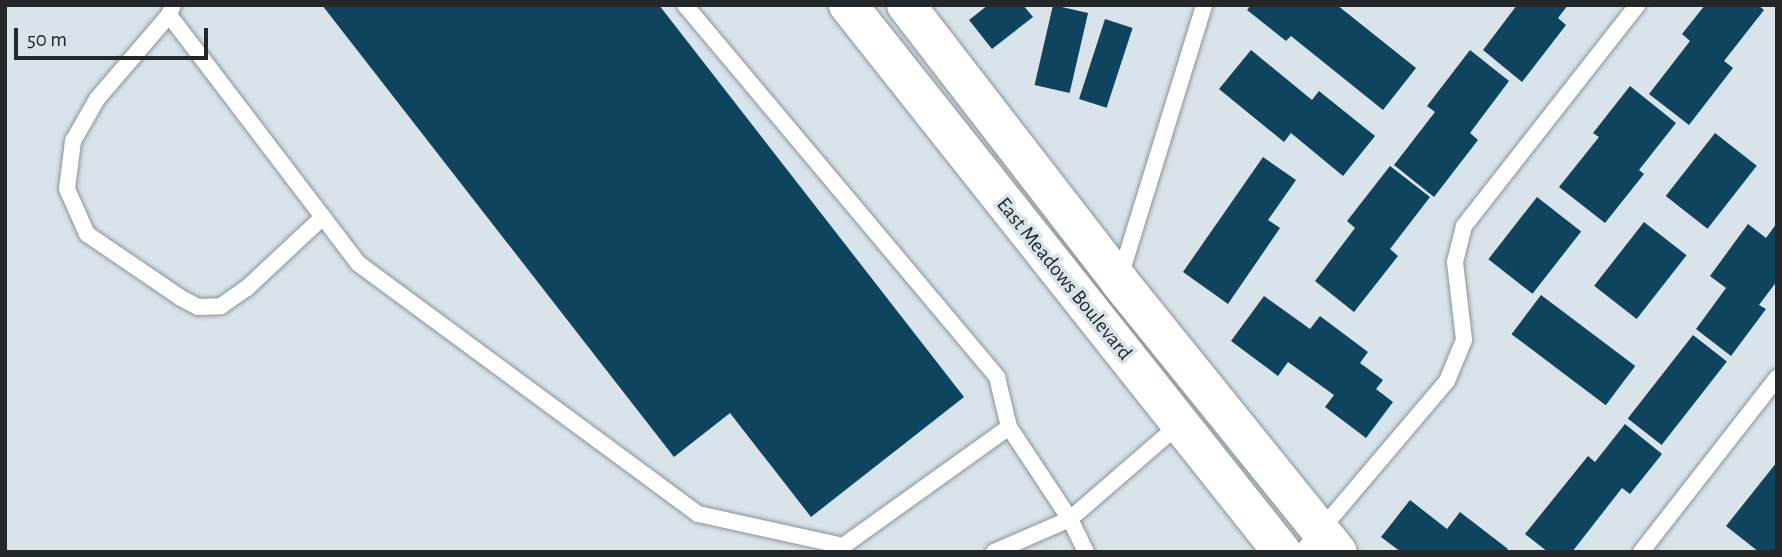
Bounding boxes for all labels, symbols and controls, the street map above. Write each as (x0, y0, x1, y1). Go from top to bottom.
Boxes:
scale bar (18, 14, 212, 58)
text: 50 m (27, 29, 67, 50)
street label: East Meadows Boulevard (991, 193, 1137, 365)

